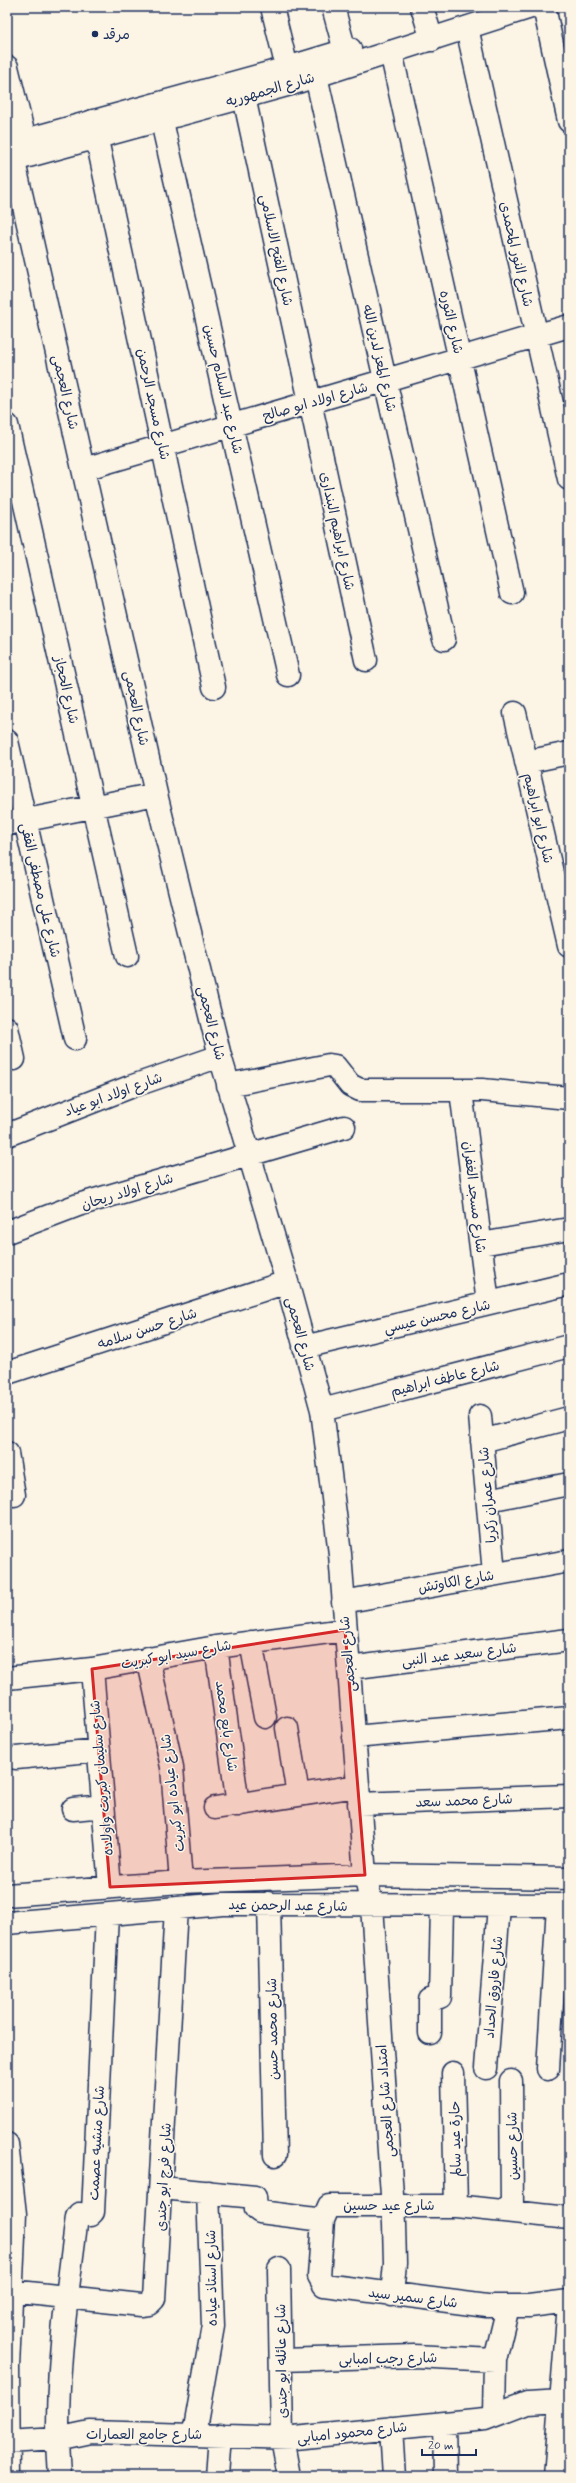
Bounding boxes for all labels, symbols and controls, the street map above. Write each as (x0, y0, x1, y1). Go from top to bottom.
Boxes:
place label: مرقد (103, 26, 130, 44)
marker: مرقد (90, 29, 100, 39)
street label: شارع الجمهوريه (224, 69, 317, 111)
street label: شارع الفتح الاسلامى (255, 193, 297, 308)
street label: شارع النور المحمدى (495, 200, 537, 309)
street label: شارع الثوره (435, 289, 467, 356)
street label: شارع المعز لدين الله (358, 303, 400, 414)
street label: شارع عبد السلام حسين (198, 323, 247, 456)
street label: شارع مسجد الرحمن (132, 347, 174, 462)
street label: شارع العجمى (48, 353, 82, 431)
street label: شارع اولاد ابو صالح (260, 378, 370, 426)
street label: شارع ابراهيم البندارى (315, 470, 358, 592)
street label: شارع الحجاز (49, 654, 83, 726)
street label: شارع العجمى (119, 669, 153, 747)
street label: شارع ابو ابراهيم (518, 771, 557, 865)
street label: شارع على مصطفى الفقى (16, 821, 64, 959)
street label: شارع العجمى (193, 984, 229, 1062)
street label: شارع اولاد ابو عياد (62, 1069, 165, 1121)
street label: شارع مسجد الغفران (458, 1140, 490, 1254)
street label: شارع اولاد ريحان (79, 1169, 175, 1214)
street label: شارع العجمى (281, 1295, 319, 1373)
street label: شارع محسن عيسي (382, 1296, 493, 1341)
street label: شارع حسن سلامه (95, 1304, 199, 1354)
street label: شارع عاطف ابراهيم (389, 1357, 502, 1402)
street label: شارع عمران زكريا (475, 1446, 501, 1544)
street label: شارع الكاوتش (417, 1566, 496, 1598)
street label: شارع العجمى (336, 1615, 360, 1693)
street label: شارع سيد ابو كبريت (120, 1636, 233, 1674)
street label: شارع سعيد عبد النبى (401, 1639, 518, 1671)
street label: شارع بايع محمد (210, 1679, 241, 1773)
street label: شارع سليمان كبريت واولاده (86, 1699, 118, 1856)
street label: شارع عياده ابو كبريت (157, 1733, 189, 1853)
street label: شارع محمد سعد (415, 1790, 513, 1812)
street label: شارع عبد الرحمن عيد (228, 1896, 348, 1916)
street label: شارع فاروق الحداد (481, 1935, 507, 2039)
street label: شارع محمد حسن (263, 1978, 283, 2080)
street label: امتداد شارع العجمى (373, 2044, 399, 2158)
street label: شارع منشيه عصمت (85, 2085, 109, 2201)
street label: حارة عيد سالم (446, 2101, 467, 2177)
street label: شارع حسين (503, 2111, 523, 2180)
street label: شارع فرج ابو جندى (152, 2122, 176, 2232)
street label: شارع عيد حسين (343, 2197, 435, 2215)
street label: شارع استاذ عياده (202, 2230, 222, 2326)
street label: شارع سمير سيد (367, 2284, 459, 2312)
street label: شارع عائله ابو جندى (272, 2304, 292, 2418)
street label: شارع رجب امبابى (339, 2349, 437, 2369)
street label: شارع محمود امبابى (296, 2418, 408, 2448)
street label: شارع جامع العمارات (86, 2426, 202, 2445)
scale bar (422, 2431, 476, 2457)
text: 20 m (428, 2438, 454, 2454)

